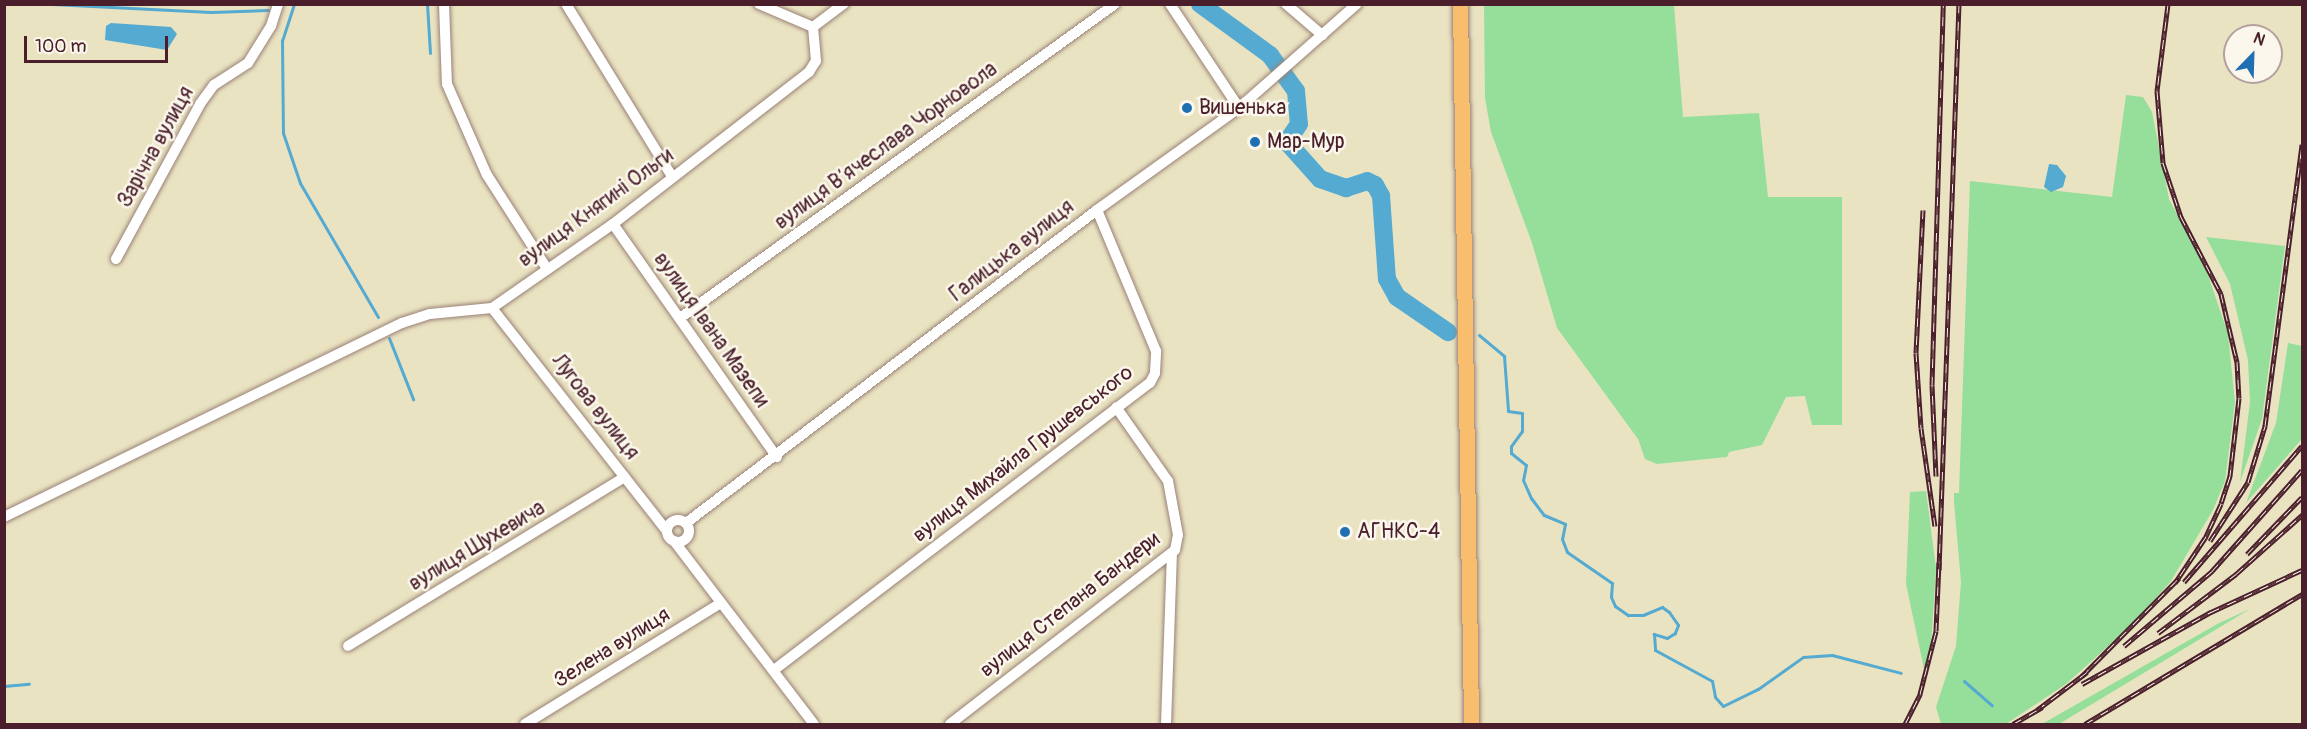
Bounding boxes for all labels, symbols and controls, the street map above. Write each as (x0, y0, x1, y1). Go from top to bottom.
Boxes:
scale bar (27, 24, 171, 62)
north arrow (2223, 24, 2283, 84)
text: N (2250, 28, 2268, 51)
text: 100 m (35, 35, 87, 58)
street label: вулиця Вʼячеслава Чорновола (770, 57, 1002, 235)
street label: Зарічна вулиця (112, 82, 200, 212)
place label: Вишенька (1199, 95, 1286, 121)
marker: Вишенька (1180, 101, 1194, 115)
place label: Мар-Мур (1267, 129, 1345, 155)
marker: Мар-Мур (1248, 135, 1262, 149)
street label: вулиця Княгині Ольги (514, 143, 678, 273)
street label: Галицька вулиця (945, 195, 1079, 307)
street label: вулиця Івана Мазепи (648, 248, 774, 412)
street label: Лугова вулиця (546, 349, 644, 465)
street label: вулиця Михайла Грушевського (908, 360, 1138, 548)
street label: вулиця Шухевича (404, 495, 550, 597)
place label: АГНКС-4 (1357, 519, 1440, 545)
marker: АГНКС-4 (1338, 525, 1352, 539)
street label: вулиця Степана Бандери (975, 527, 1165, 683)
street label: Зелена вулиця (549, 602, 675, 694)

